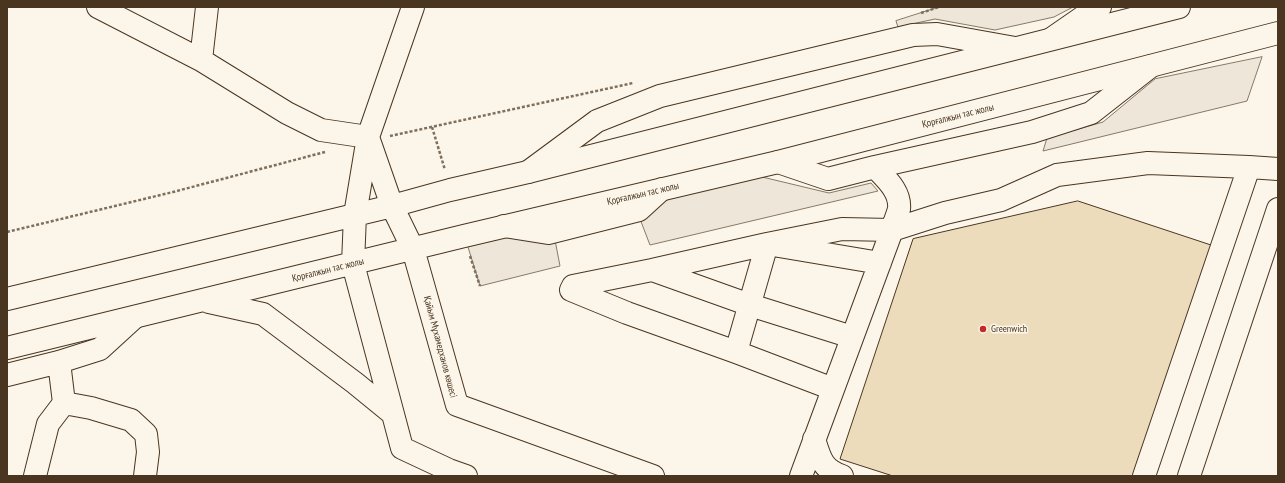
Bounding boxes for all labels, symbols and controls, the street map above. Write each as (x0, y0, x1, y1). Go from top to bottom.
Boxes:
street label: Қорғалжын тас жолы (921, 101, 995, 131)
street label: Қорғалжын тас жолы (606, 180, 680, 208)
street label: Қорғалжын тас жолы (291, 255, 365, 285)
street label: Қайым Мұхамедханов көшесі (421, 295, 459, 399)
place label: Greenwich (991, 323, 1027, 335)
marker: Greenwich (978, 324, 988, 334)

